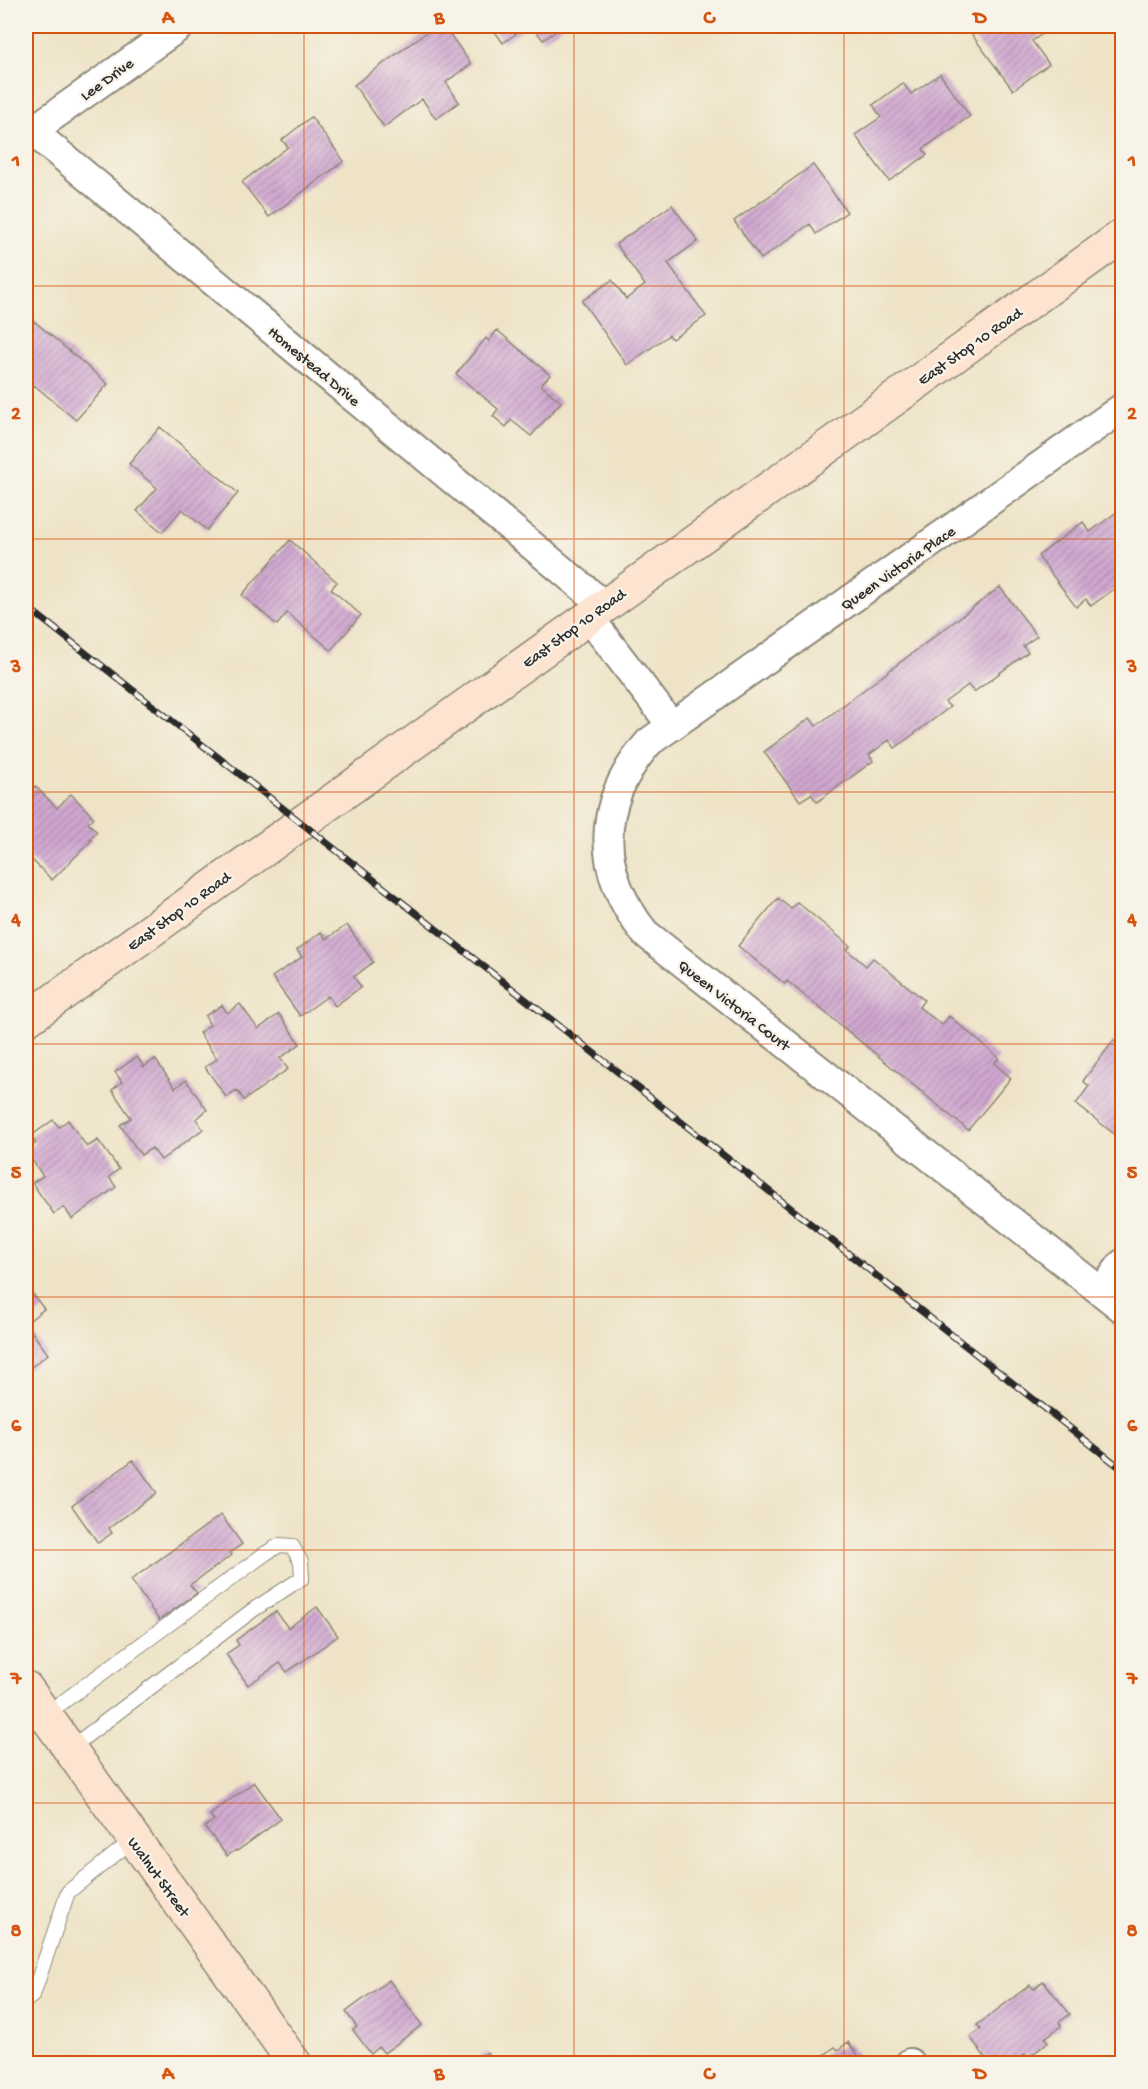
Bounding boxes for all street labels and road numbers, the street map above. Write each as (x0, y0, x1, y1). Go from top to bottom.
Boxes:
street label: Lee Drive (78, 55, 139, 106)
street label: East Stop 10 Road (915, 304, 1028, 391)
street label: Homestead Drive (263, 324, 363, 412)
street label: Queen Victoria Place (838, 523, 961, 617)
street label: East Stop 10 Road (520, 585, 632, 674)
street label: East Stop 10 Road (125, 868, 237, 957)
street label: Queen Victoria Court (673, 957, 794, 1057)
street label: Walnut Street (122, 1834, 193, 1923)

